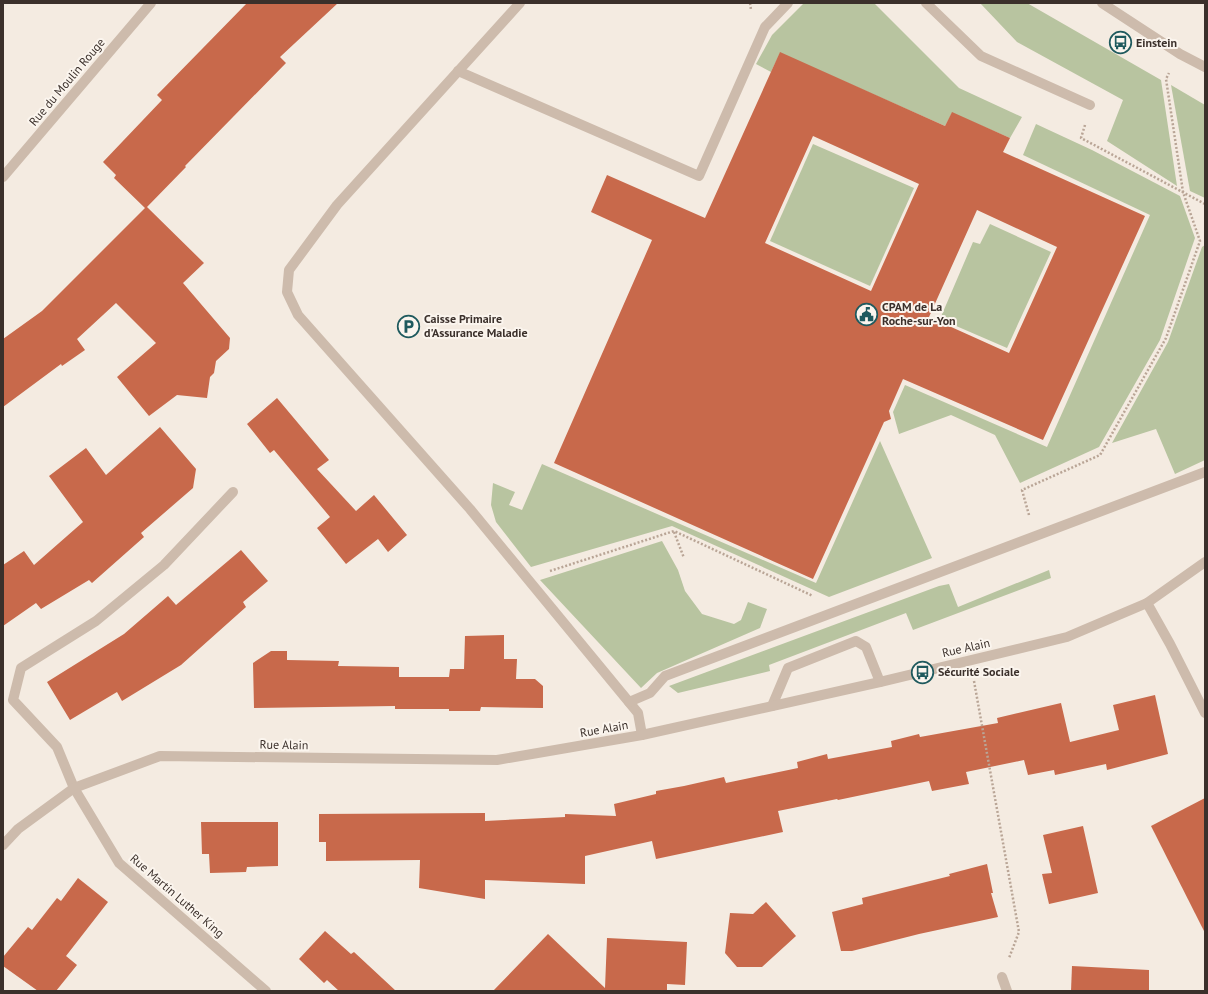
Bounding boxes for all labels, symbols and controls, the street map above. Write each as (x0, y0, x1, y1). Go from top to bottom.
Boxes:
bus stop icon: Einstein (1107, 30, 1133, 56)
street label: Rue du Moulin Rouge (26, 35, 108, 129)
place label: Einstein (1136, 35, 1177, 50)
place label: CPAM de La Roche-sur-Yon (882, 299, 956, 328)
public building icon: CPAM de La Roche-sur-Yon (853, 301, 879, 327)
place label: Caisse Primaire d'Assurance Maladie (424, 311, 527, 340)
parking icon: Caisse Primaire d'Assurance Maladie (395, 313, 421, 339)
street label: Rue Alain (940, 635, 991, 660)
bus stop icon: Sécurité Sociale (909, 659, 935, 685)
place label: Sécurité Sociale (938, 664, 1020, 679)
street label: Rue Alain (579, 717, 629, 740)
street label: Rue Alain (260, 737, 308, 752)
street label: Rue Martin Luther King (127, 851, 227, 941)

